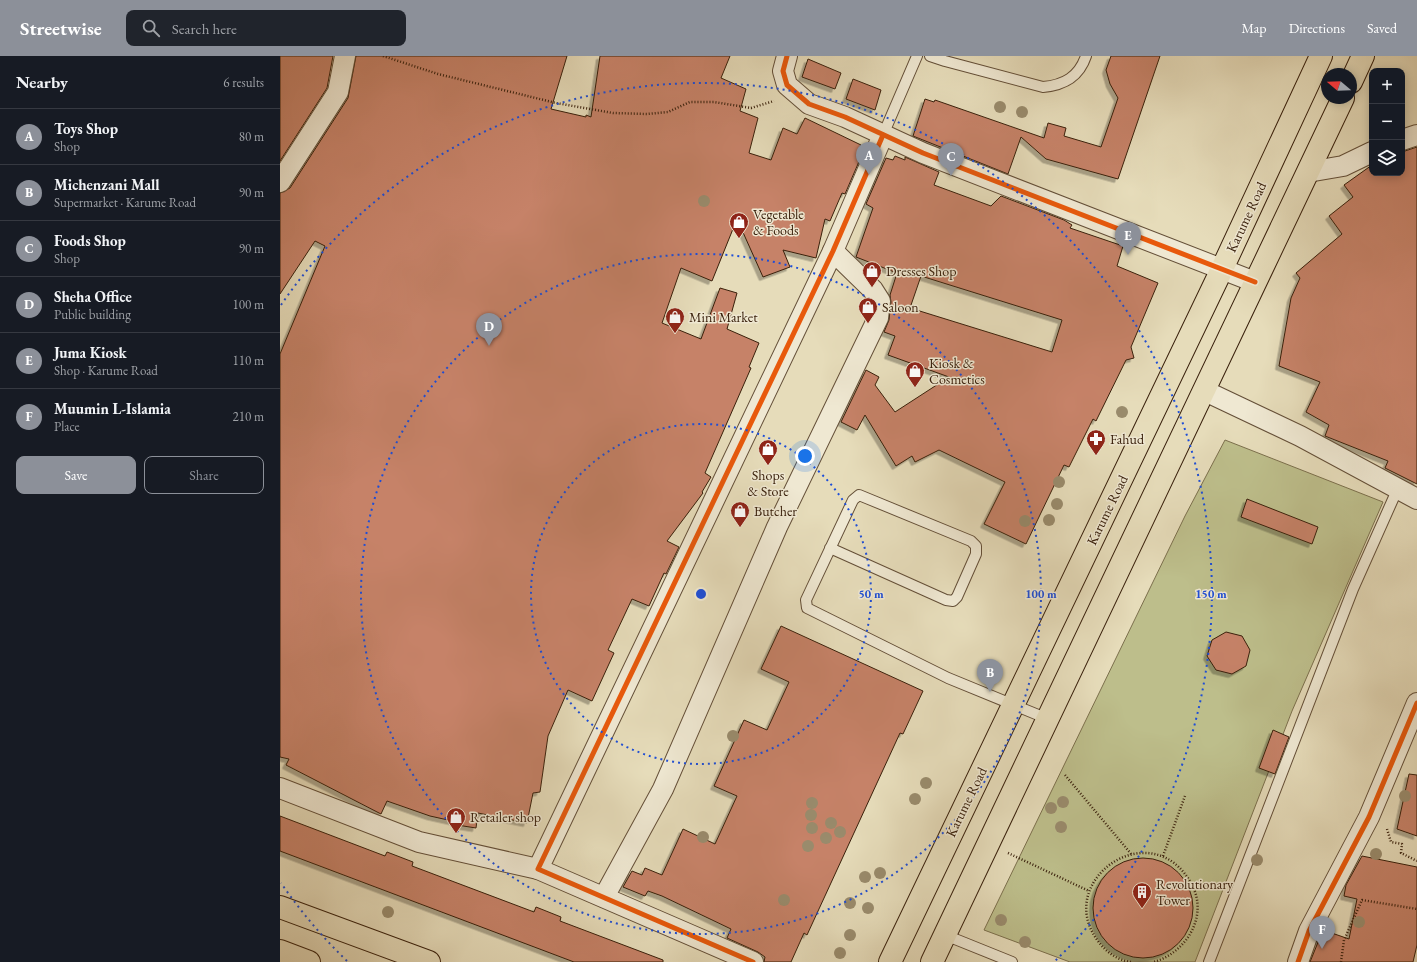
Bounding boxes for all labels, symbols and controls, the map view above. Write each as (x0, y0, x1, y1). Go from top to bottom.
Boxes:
search box (126, 10, 406, 46)
text: Streetwise (20, 16, 102, 41)
icon: search (140, 17, 162, 39)
text: Search here (172, 19, 237, 38)
text: Map (1241, 19, 1267, 37)
text: Directions (1289, 19, 1345, 37)
text: Saved (1367, 19, 1397, 37)
north arrow (1321, 68, 1357, 104)
map controls (1369, 68, 1405, 176)
button: + (1369, 68, 1405, 104)
text: Nearby (16, 71, 68, 93)
text: 6 results (223, 74, 264, 91)
button: − (1369, 104, 1405, 140)
text: Toys Shop (54, 119, 118, 138)
text: A (24, 128, 34, 145)
text: 80 m (239, 128, 264, 145)
text: Shop (54, 138, 80, 155)
button: layers (1369, 140, 1405, 176)
pin: A (856, 142, 882, 175)
pin: C (938, 143, 964, 176)
text: Michenzani Mall (54, 175, 160, 194)
street label: Karume Road (1222, 178, 1271, 255)
text: B (25, 184, 33, 201)
text: 90 m (239, 184, 264, 201)
text: Supermarket · Karume Road (54, 194, 196, 211)
place label: Vegetable & Foods (753, 205, 804, 239)
shop icon: Vegetable & Foods (728, 211, 750, 239)
pin: E (1115, 222, 1141, 255)
text: Foods Shop (54, 231, 126, 250)
text: C (24, 240, 34, 257)
text: 90 m (239, 240, 264, 257)
text: Shop (54, 250, 80, 267)
shop icon: Dresses Shop (861, 260, 883, 288)
place label: Dresses Shop (886, 262, 956, 280)
text: Sheha Office (54, 287, 132, 306)
text: D (24, 296, 34, 313)
text: 100 m (233, 296, 264, 313)
shop icon: Saloon (857, 296, 879, 324)
place label: Saloon (882, 298, 919, 316)
text: Public building (54, 306, 131, 323)
shop icon: Mini Market (664, 306, 686, 334)
place label: Mini Market (689, 308, 758, 326)
pin: D (476, 313, 502, 346)
text: Juma Kiosk (54, 343, 127, 362)
text: E (25, 352, 33, 369)
text: 110 m (233, 352, 264, 369)
place label: Kiosk & Cosmetics (929, 354, 985, 388)
shop icon: Kiosk & Cosmetics (904, 360, 926, 388)
text: Shop · Karume Road (54, 362, 158, 379)
text: Muumin L-Islamia (54, 399, 171, 418)
text: F (25, 408, 33, 425)
text: 210 m (233, 408, 264, 425)
text: Place (54, 418, 80, 435)
pharmacy icon: Fahud (1085, 428, 1107, 456)
place label: Fahud (1110, 430, 1145, 448)
shop icon: Shops & Store (757, 438, 779, 466)
your location (795, 446, 815, 466)
button: Save (16, 456, 136, 494)
button: Share (144, 456, 264, 494)
place label: Shops & Store (747, 466, 789, 500)
street label: Karume Road (1082, 471, 1132, 548)
shop icon: Butcher (729, 500, 751, 528)
place label: Butcher (754, 502, 797, 520)
text: 50 m (858, 586, 884, 602)
text: 100 m (1025, 586, 1057, 602)
text: 150 m (1195, 586, 1227, 602)
centre of rings (694, 587, 708, 601)
pin: B (977, 659, 1003, 692)
street label: Karume Road (941, 763, 991, 840)
shop icon: Retailer shop (445, 806, 467, 834)
place label: Retailer shop (470, 808, 541, 826)
place label: Revolutionary Tower (1156, 875, 1234, 909)
building icon: Revolutionary Tower (1131, 881, 1153, 909)
pin: F (1309, 916, 1335, 949)

